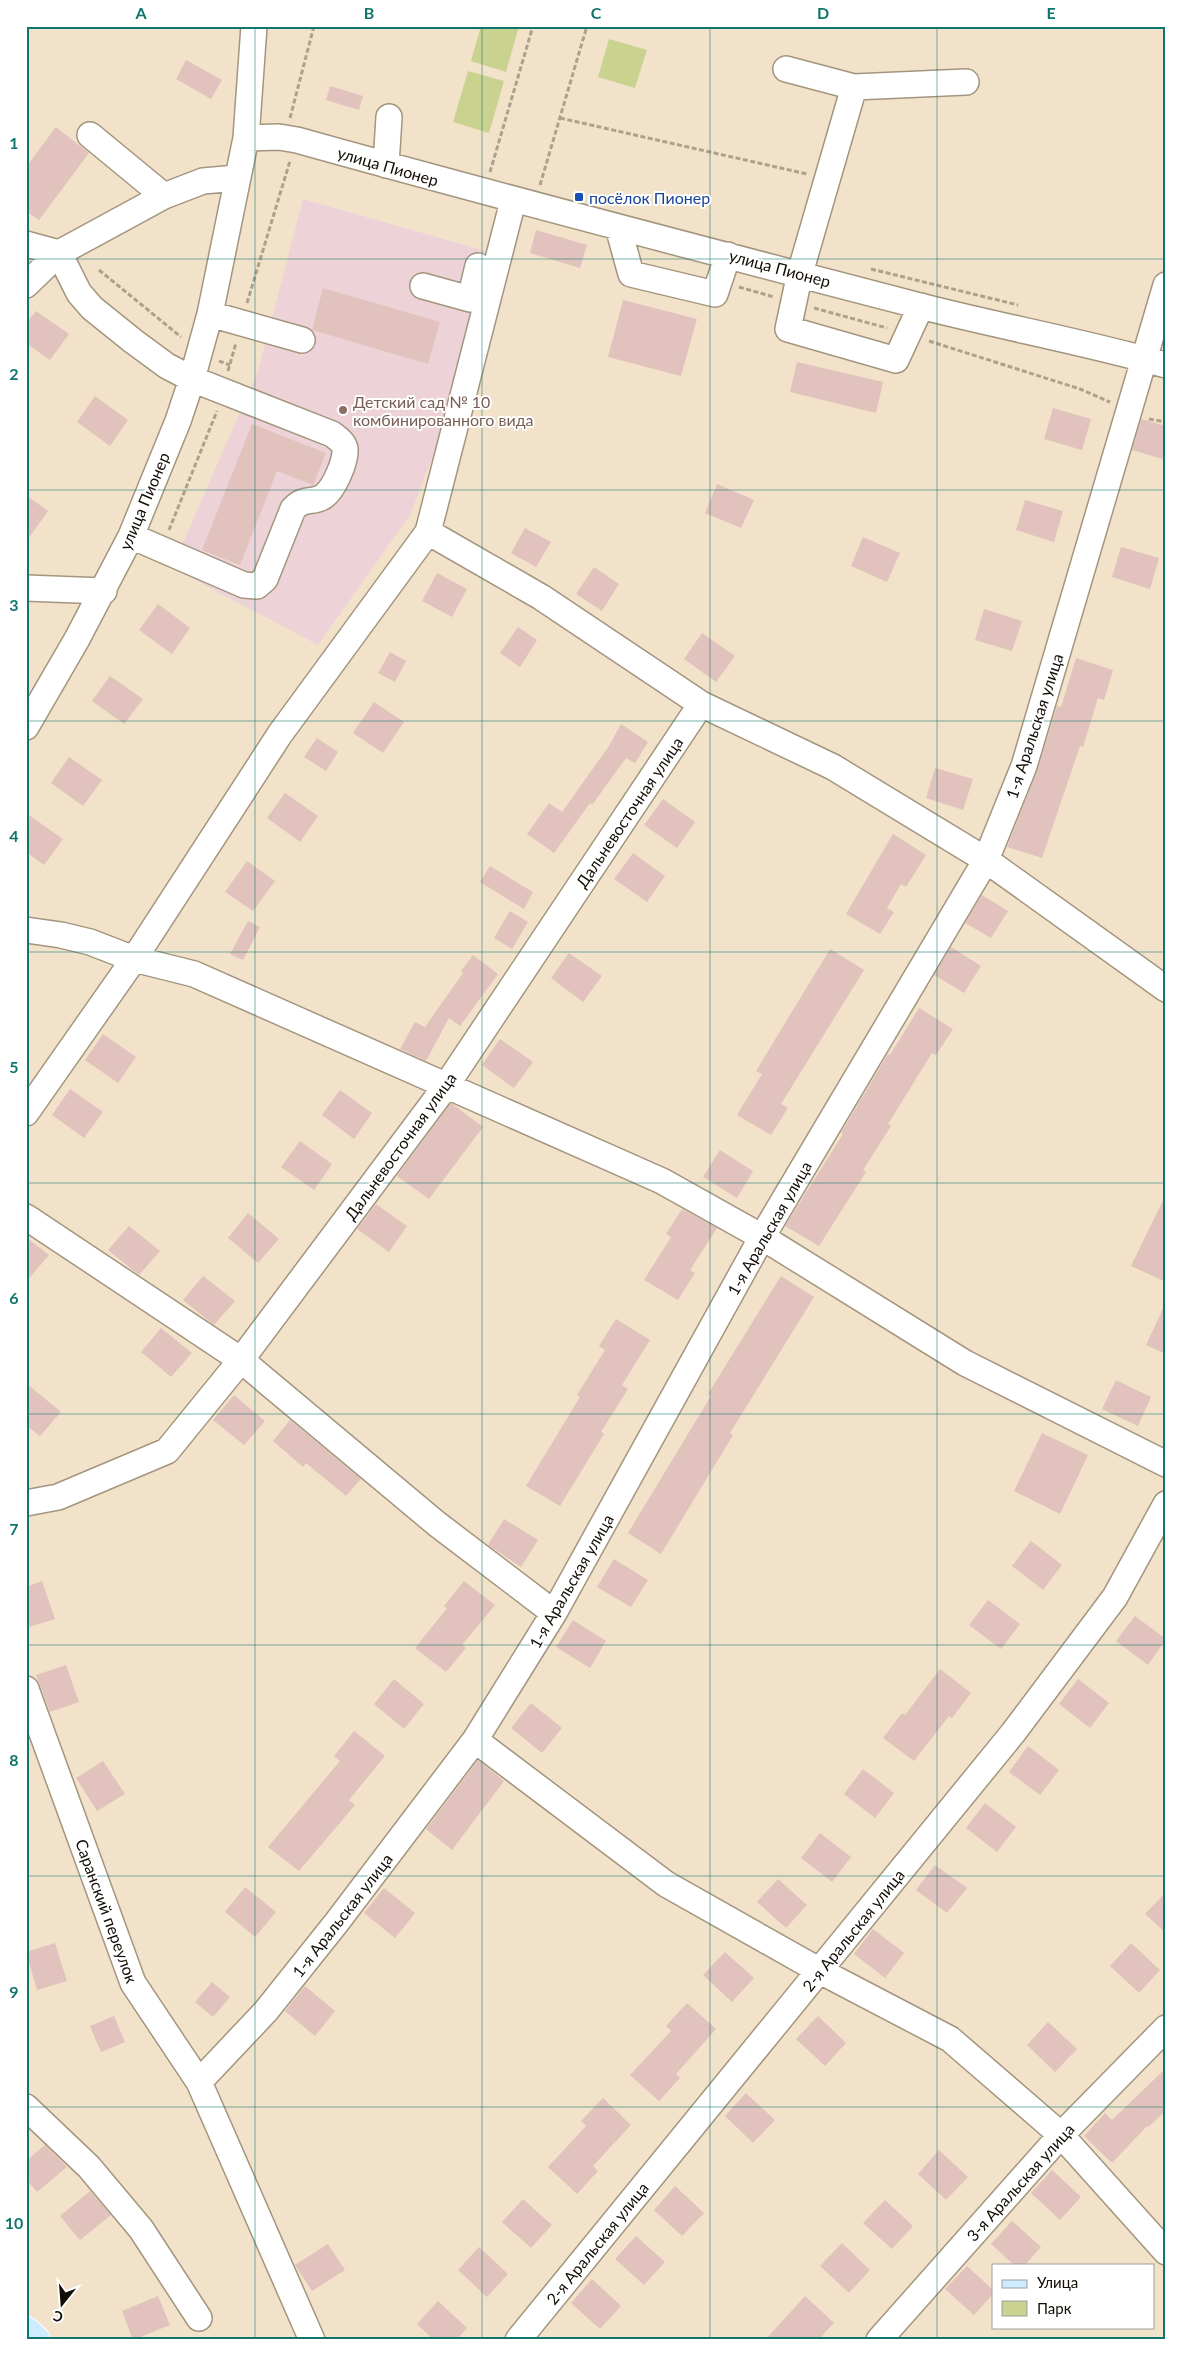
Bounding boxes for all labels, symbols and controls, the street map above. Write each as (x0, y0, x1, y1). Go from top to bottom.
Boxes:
text: A (134, 3, 147, 22)
text: B (364, 3, 374, 22)
text: C (591, 3, 602, 22)
text: D (817, 3, 829, 22)
text: E (1046, 3, 1056, 22)
text: 1 (9, 133, 19, 152)
street label: улица Пионер (335, 143, 441, 189)
place label: посёлок Пионер (589, 188, 710, 207)
marker: посёлок Пионер (573, 191, 585, 203)
street label: улица Пионер (727, 245, 833, 291)
text: 2 (9, 364, 19, 383)
place label: Детский сад № 10 комбинированного вида (353, 392, 534, 429)
marker: Детский сад № 10 комбинированного вида (337, 404, 349, 416)
street label: улица Пионер (115, 449, 173, 553)
text: 3 (9, 595, 19, 614)
street label: 1-я Аральская улица (1002, 651, 1066, 801)
street label: Дальневосточная улица (572, 733, 686, 891)
text: 4 (9, 826, 19, 845)
text: 5 (9, 1057, 19, 1076)
street label: Дальневосточная улица (340, 1069, 460, 1223)
street label: 1-я Аральская улица (723, 1158, 815, 1298)
text: 6 (9, 1288, 19, 1307)
street label: 1-я Аральская улица (525, 1511, 617, 1651)
text: 7 (9, 1519, 19, 1538)
text: 8 (9, 1750, 19, 1769)
street label: Саранский переулок (72, 1836, 142, 1986)
street label: 1-я Аральская улица (288, 1849, 396, 1981)
street label: 2-я Аральская улица (798, 1865, 908, 1995)
text: 9 (9, 1982, 19, 2001)
street label: 3-я Аральская улица (962, 2119, 1078, 2245)
street label: 2-я Аральская улица (542, 2178, 652, 2308)
text: 10 (5, 2213, 23, 2232)
legend (992, 2264, 1154, 2328)
text: Улица (1037, 2273, 1078, 2291)
north arrow (38, 2278, 88, 2328)
text: Парк (1037, 2299, 1072, 2317)
text: С (50, 2307, 65, 2326)

